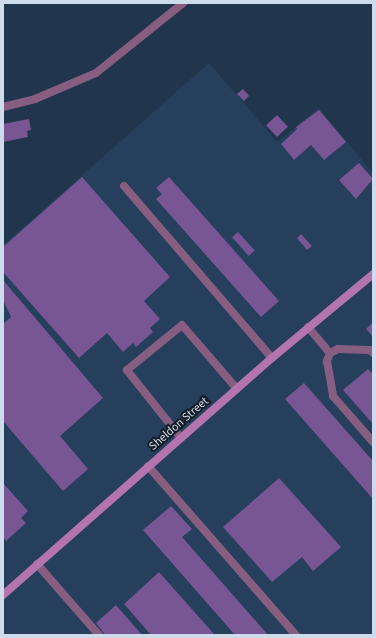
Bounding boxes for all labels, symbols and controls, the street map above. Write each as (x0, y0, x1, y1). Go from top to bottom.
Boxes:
street label: Sheldon Street (146, 394, 212, 454)

